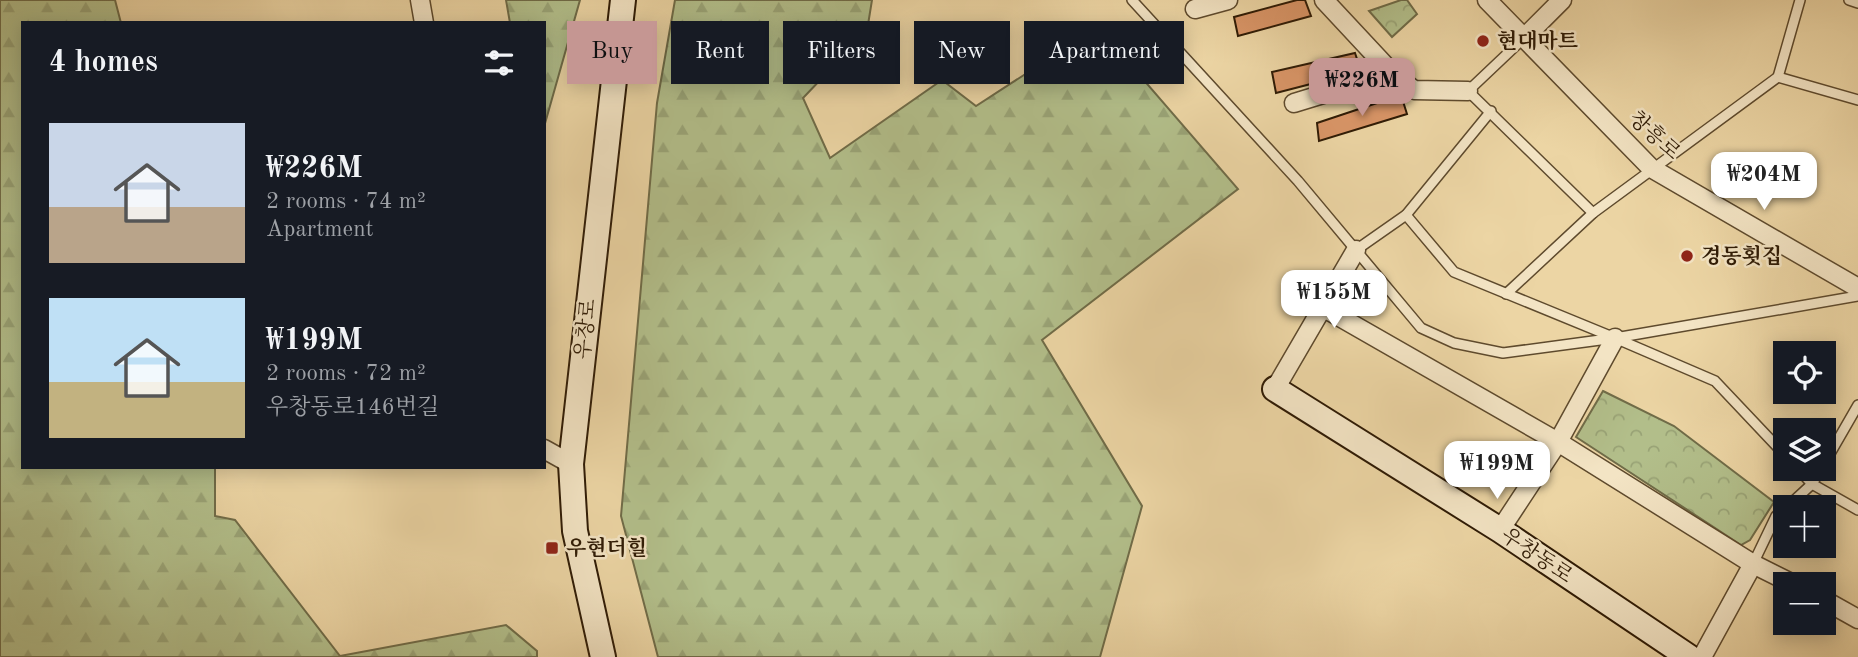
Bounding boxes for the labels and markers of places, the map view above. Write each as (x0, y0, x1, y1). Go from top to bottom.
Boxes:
place label: 현대마트 (1497, 29, 1578, 53)
marker: 현대마트 (1475, 33, 1491, 49)
pin: ₩226M (1313, 58, 1411, 118)
pin: ₩204M (1715, 152, 1813, 212)
place label: 경동횟집 (1701, 244, 1782, 268)
marker: 경동횟집 (1679, 248, 1695, 264)
pin: ₩155M (1285, 270, 1383, 330)
pin: ₩199M (1448, 442, 1546, 501)
place label: 우현더힐 (566, 536, 647, 560)
marker: 우현더힐 (544, 540, 560, 556)

